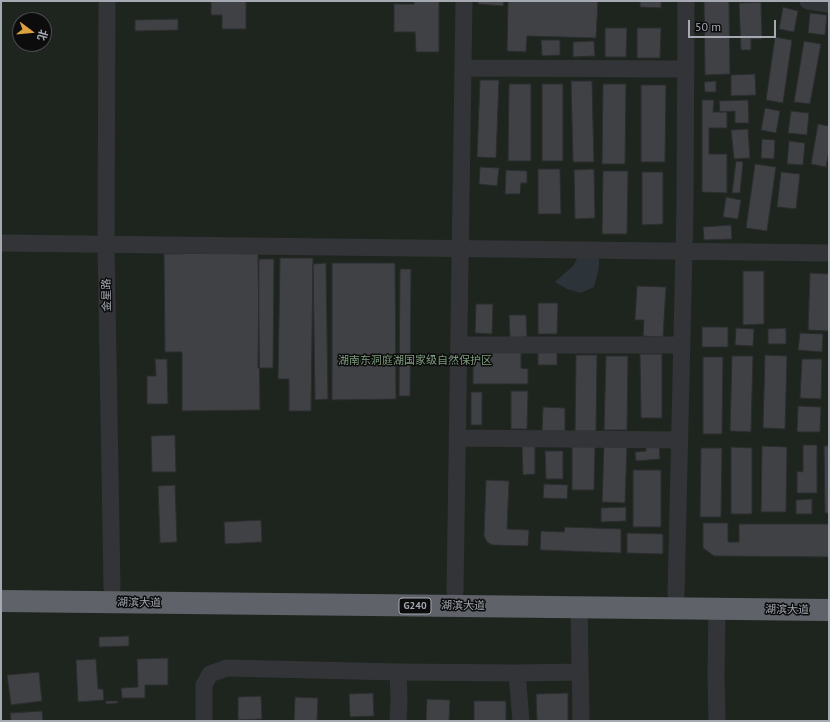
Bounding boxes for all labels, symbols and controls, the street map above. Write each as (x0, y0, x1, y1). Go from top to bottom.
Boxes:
north arrow (12, 12, 52, 52)
scale bar (690, 12, 778, 38)
text: 50 m (695, 19, 721, 34)
text: 北 (34, 28, 51, 42)
street label: 金星路 (100, 278, 114, 312)
park label: 湖南东洞庭湖国家级自然保护区 (338, 354, 492, 368)
street label: 湖滨大道 (117, 596, 161, 610)
road number: G240 (399, 598, 431, 614)
street label: 湖滨大道 (441, 599, 485, 613)
street label: 湖滨大道 (765, 603, 809, 617)

